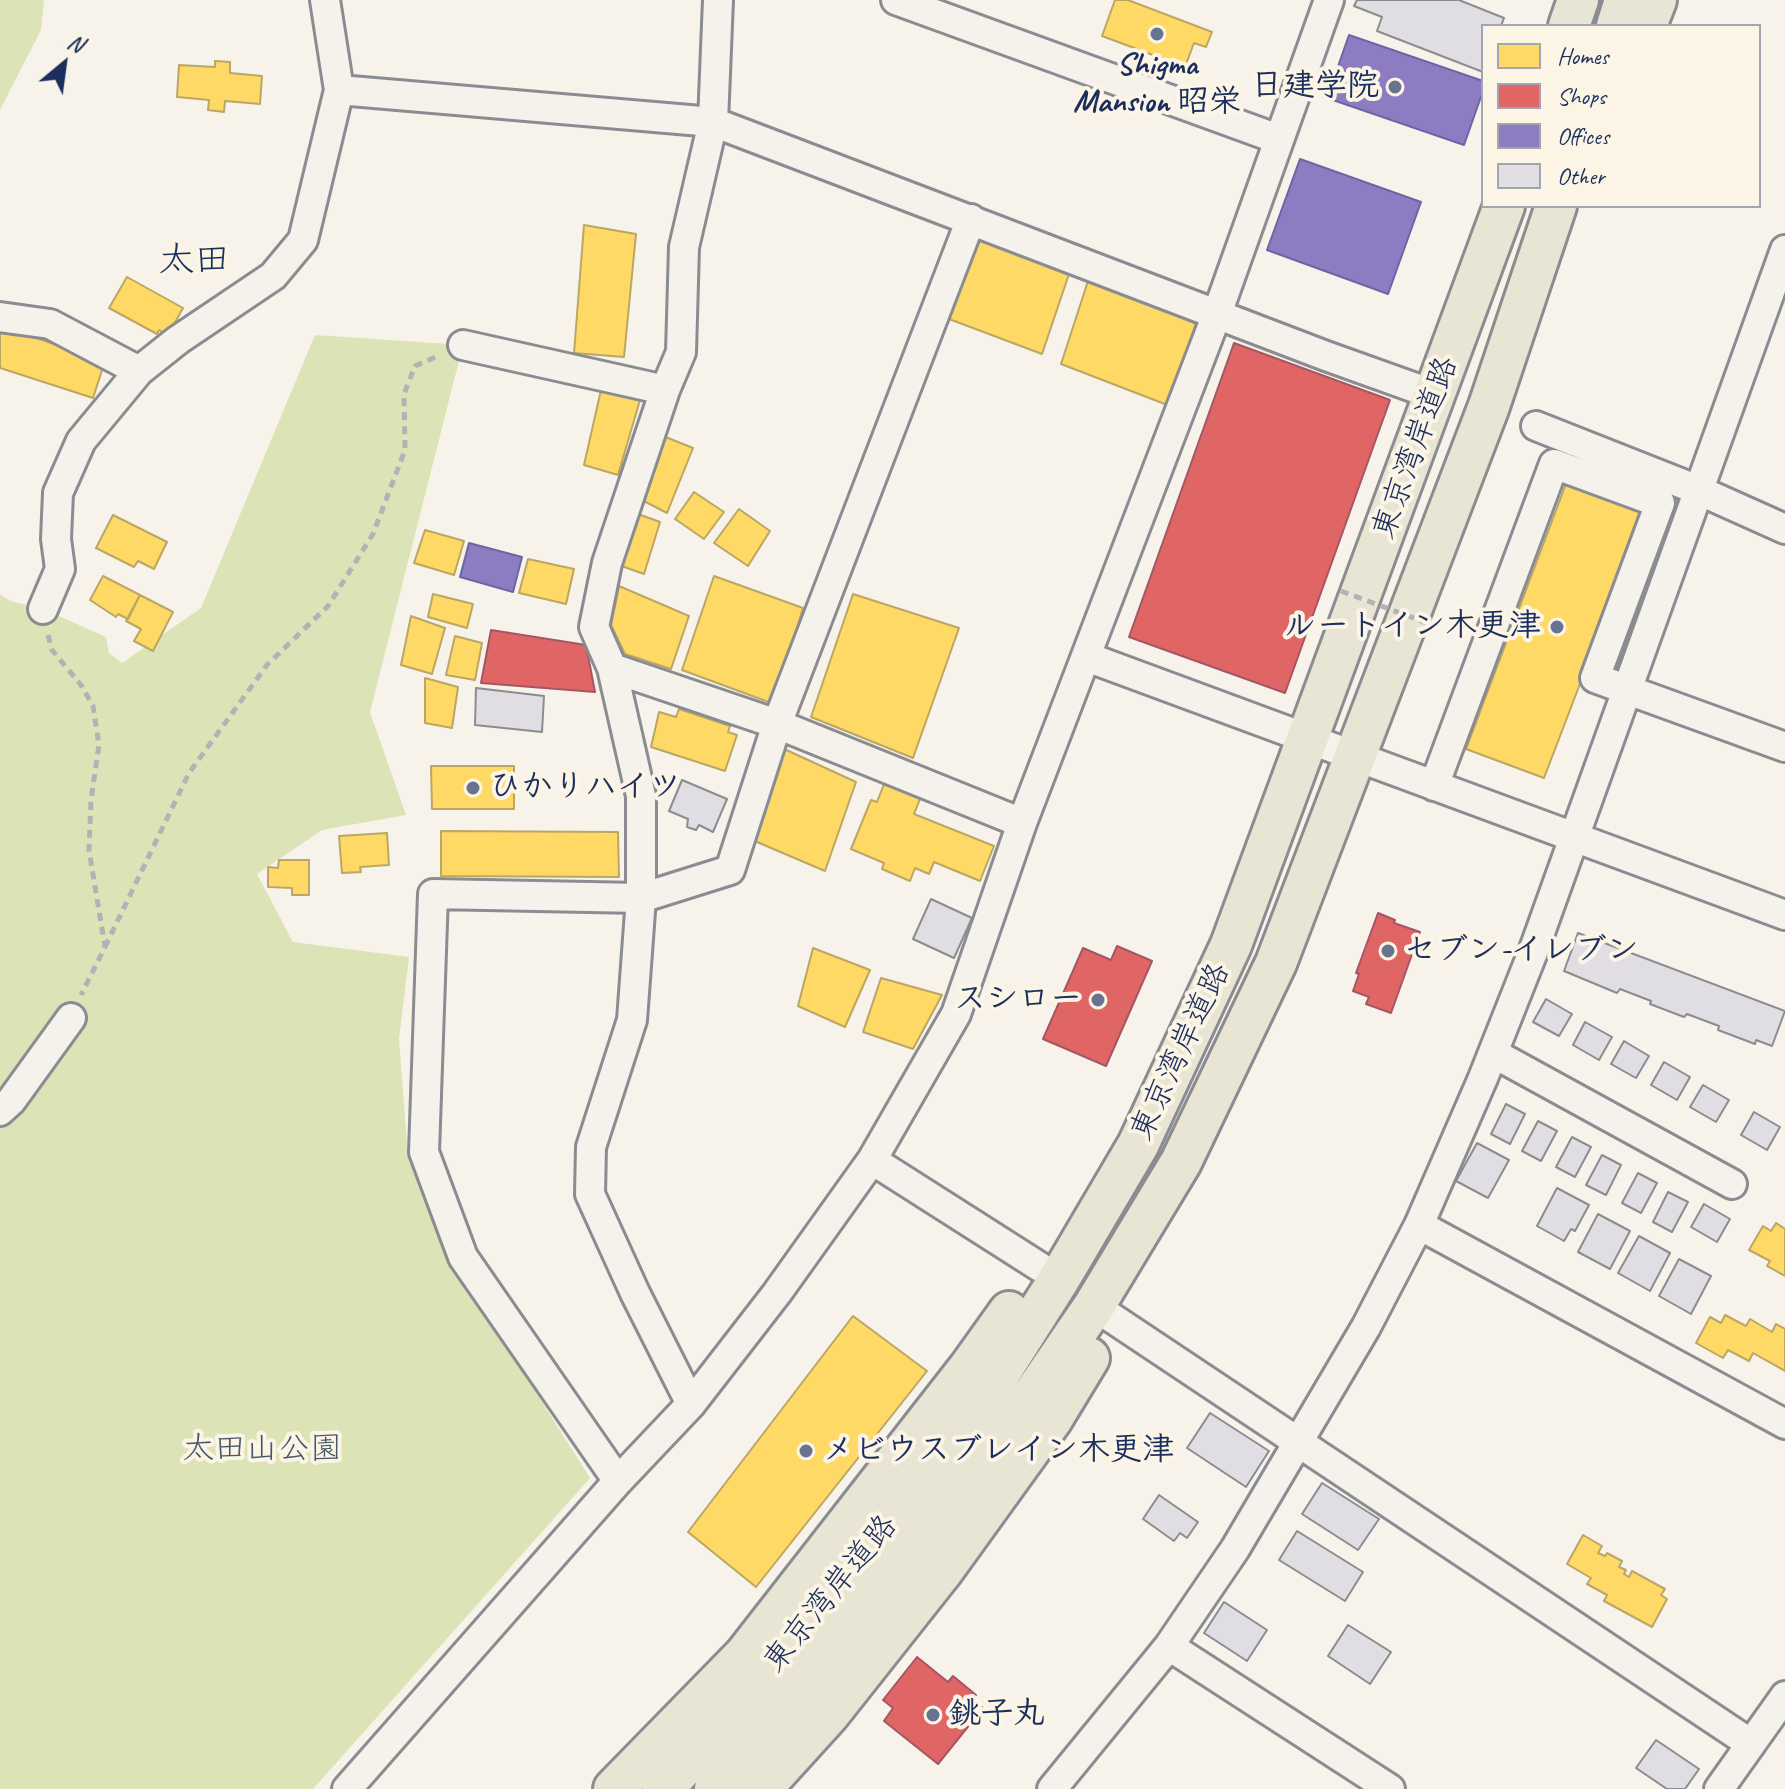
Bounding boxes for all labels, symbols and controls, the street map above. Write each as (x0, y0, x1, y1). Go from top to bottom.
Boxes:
north arrow (24, 24, 104, 104)
legend (1481, 24, 1761, 208)
marker: Shigma Mansion 昭栄 (1148, 25, 1166, 43)
text: N (63, 27, 88, 59)
text: Homes (1557, 41, 1608, 71)
place label: Shigma Mansion 昭栄 (1073, 47, 1241, 122)
place label: 日建学院 (1251, 68, 1379, 106)
marker: 日建学院 (1386, 78, 1404, 96)
text: Shops (1557, 81, 1606, 111)
text: Offices (1557, 121, 1609, 151)
text: Other (1557, 161, 1605, 191)
district label: 太田 (158, 240, 230, 284)
street label: 東京湾岸道路 (1365, 351, 1467, 545)
place label: ルートイン木更津 (1284, 608, 1541, 646)
marker: ルートイン木更津 (1548, 618, 1566, 636)
place label: ひかりハイツ (489, 769, 681, 807)
marker: ひかりハイツ (464, 779, 482, 797)
place label: セブン-イレブン (1404, 932, 1638, 970)
marker: セブン-イレブン (1379, 942, 1397, 960)
street label: 東京湾岸道路 (1123, 957, 1239, 1147)
place label: スシロー (954, 981, 1082, 1019)
marker: スシロー (1089, 991, 1107, 1009)
park label: 太田山公園 (182, 1431, 342, 1469)
place label: メビウスブレイン木更津 (822, 1432, 1174, 1470)
marker: メビウスブレイン木更津 (797, 1442, 815, 1460)
street label: 東京湾岸道路 (756, 1507, 906, 1681)
place label: 銚子丸 (949, 1696, 1045, 1734)
marker: 銚子丸 (924, 1706, 942, 1724)

